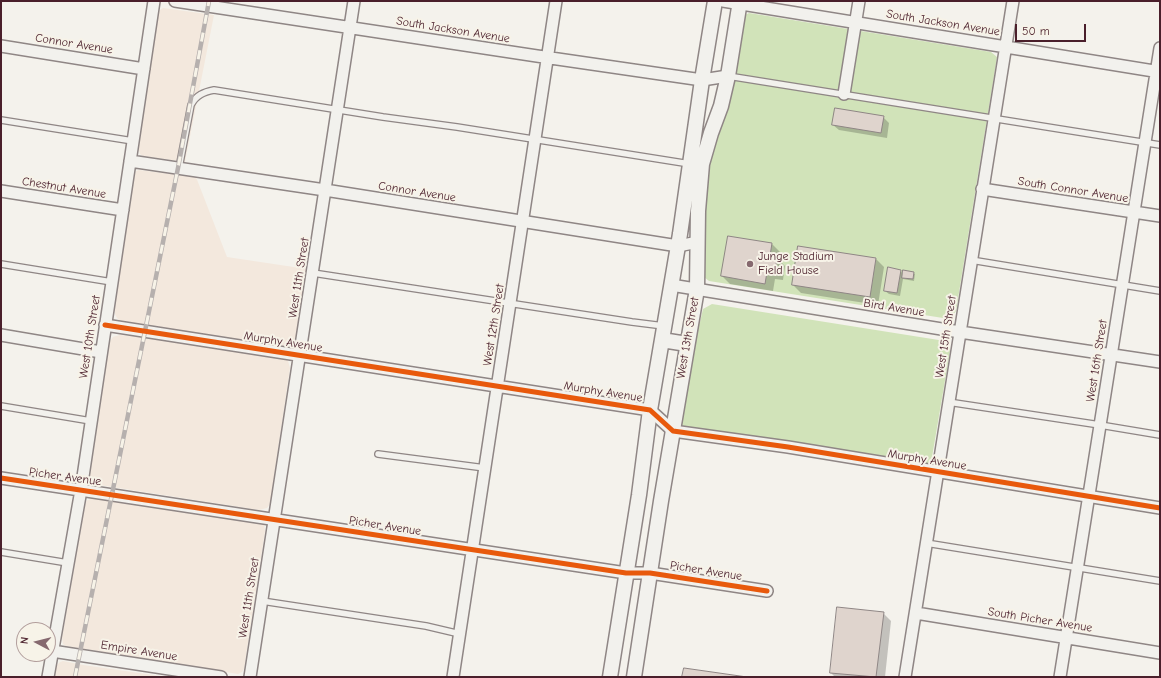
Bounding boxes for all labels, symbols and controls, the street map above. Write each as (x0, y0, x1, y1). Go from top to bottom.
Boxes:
street label: South Jackson Avenue (885, 7, 1001, 39)
street label: South Jackson Avenue (395, 14, 511, 46)
scale bar (1017, 16, 1088, 42)
text: 50 m (1022, 24, 1050, 38)
street label: Connor Avenue (34, 31, 114, 57)
street label: Chestnut Avenue (21, 174, 107, 202)
street label: South Connor Avenue (1017, 174, 1129, 206)
street label: Connor Avenue (377, 179, 457, 205)
street label: West 11th Street (286, 237, 312, 319)
place label: Junge Stadium Field House (758, 250, 834, 278)
marker: Junge Stadium Field House (745, 259, 755, 269)
street label: West 12th Street (480, 283, 508, 367)
street label: West 10th Street (76, 294, 104, 380)
street label: West 15th Street (932, 295, 960, 379)
street label: West 13th Street (674, 296, 702, 380)
street label: Bird Avenue (863, 296, 925, 320)
street label: West 16th Street (1083, 319, 1111, 403)
street label: Murphy Avenue (243, 329, 323, 355)
street label: Murphy Avenue (563, 379, 643, 405)
street label: Murphy Avenue (887, 447, 967, 473)
street label: Picher Avenue (28, 465, 102, 489)
street label: Picher Avenue (348, 513, 422, 539)
street label: West 11th Street (236, 557, 262, 639)
street label: Picher Avenue (669, 558, 743, 584)
street label: South Picher Avenue (987, 605, 1093, 635)
north arrow (16, 622, 56, 662)
text: N (18, 636, 31, 645)
street label: Empire Avenue (100, 638, 178, 664)

